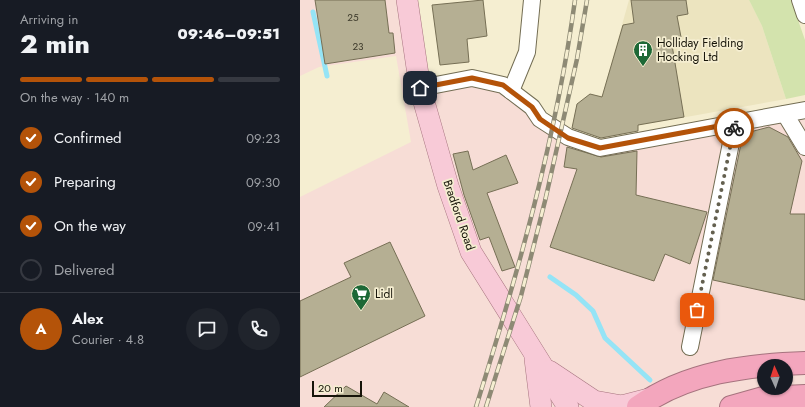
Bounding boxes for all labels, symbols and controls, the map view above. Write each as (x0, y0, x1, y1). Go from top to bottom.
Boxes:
text: Arriving in (20, 10, 78, 29)
house number: 25 (347, 10, 359, 25)
text: 09:46–09:51 (177, 23, 280, 45)
text: 2 min (20, 25, 90, 63)
place label: Holliday Fielding Hocking Ltd (657, 34, 743, 66)
house number: 23 (352, 39, 364, 54)
building icon: Holliday Fielding Hocking Ltd (632, 39, 654, 67)
pin (403, 71, 437, 105)
icon: home (409, 77, 431, 99)
text: On the way · 140 m (20, 88, 129, 107)
courier (714, 108, 754, 148)
icon: bike (723, 117, 745, 139)
icon: check (20, 127, 42, 149)
text: Confirmed (54, 127, 122, 149)
text: 09:23 (246, 129, 280, 148)
icon: check (20, 171, 42, 193)
text: Preparing (54, 171, 116, 193)
text: 09:30 (246, 173, 280, 192)
street label: Bradford Road (438, 177, 480, 253)
icon: check (20, 215, 42, 237)
text: On the way (54, 215, 126, 237)
text: 09:41 (247, 217, 280, 236)
text: Delivered (54, 259, 115, 281)
supermarket icon: Lidl (350, 283, 372, 311)
place label: Lidl (375, 285, 393, 303)
pin (680, 293, 714, 327)
icon: bag (686, 299, 708, 321)
text: Alex (72, 308, 103, 330)
button: chat (186, 308, 228, 350)
button: phone (238, 308, 280, 350)
text: A (35, 318, 47, 340)
text: Courier · 4.8 (72, 330, 144, 349)
north arrow (757, 359, 793, 395)
map controls (757, 359, 793, 395)
scale bar (312, 379, 362, 398)
text: 20 m (318, 380, 343, 396)

